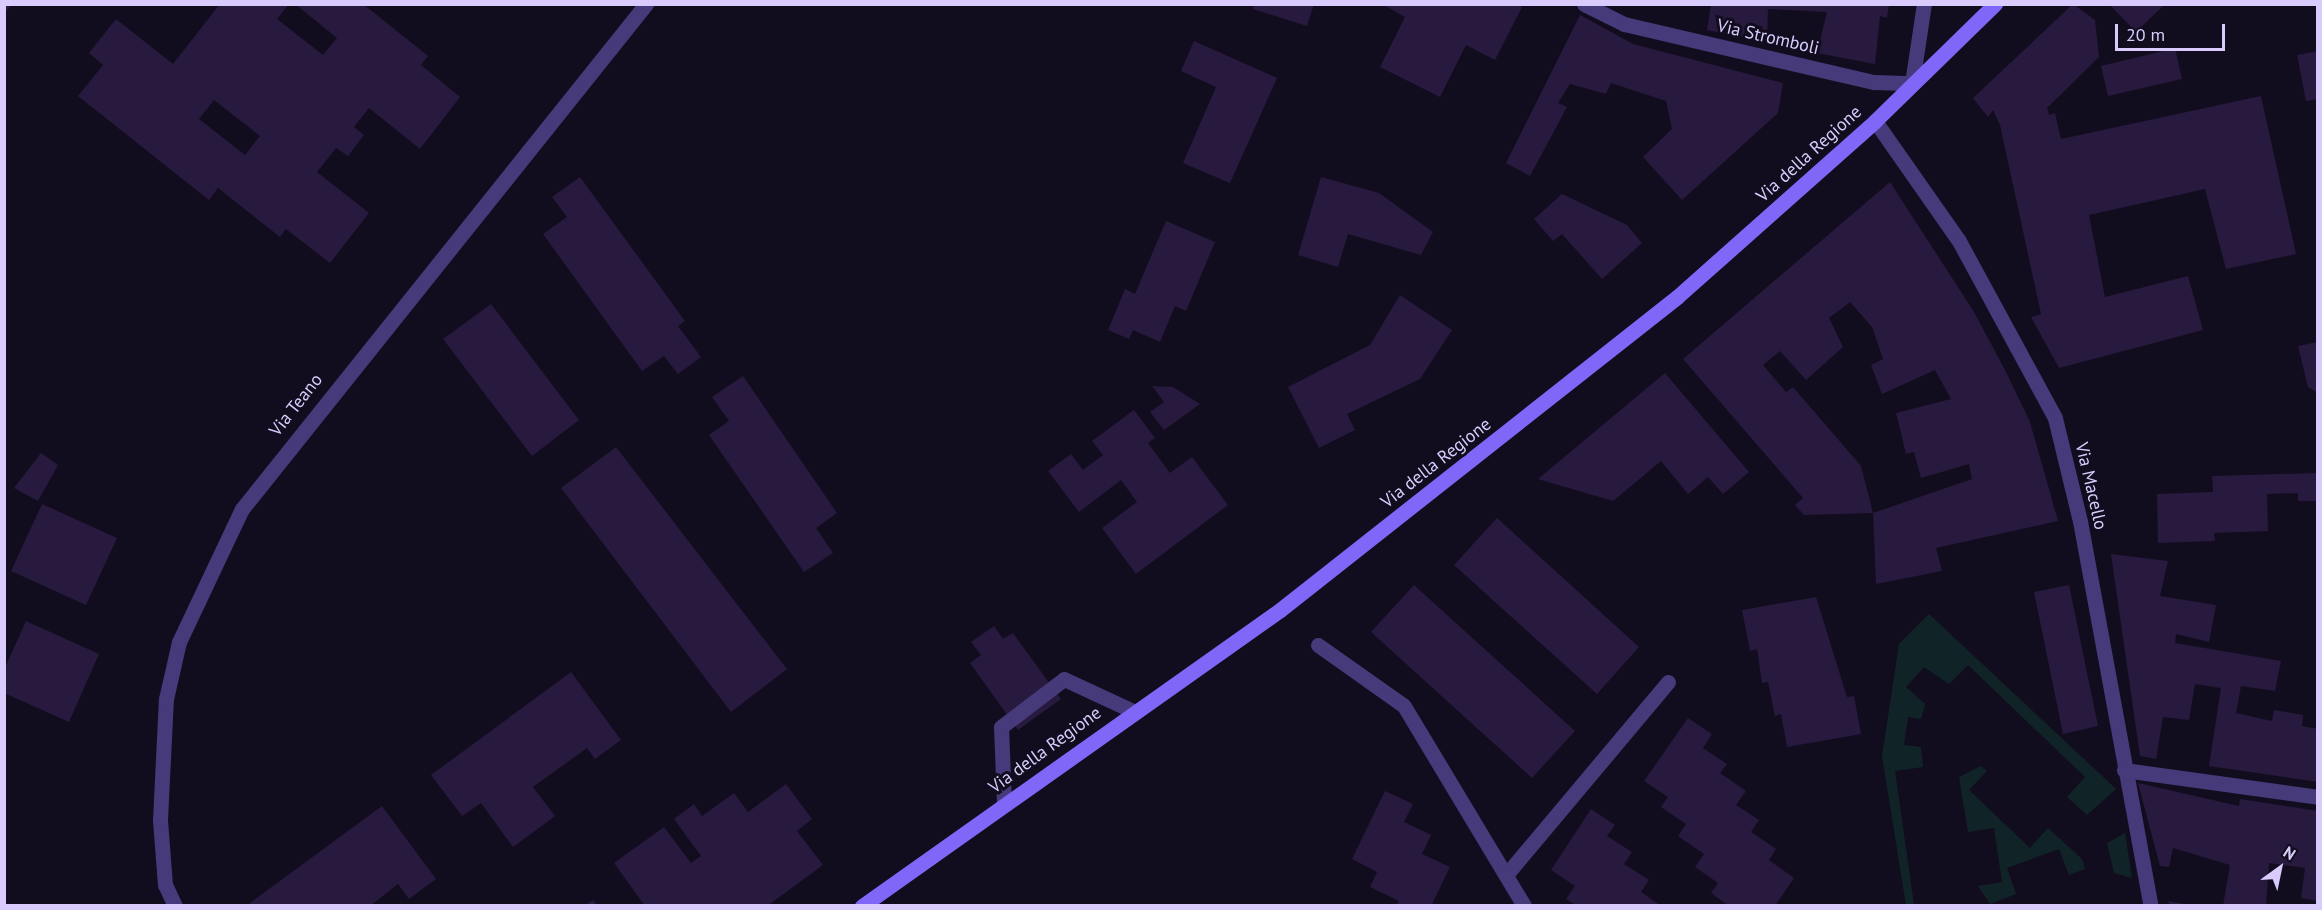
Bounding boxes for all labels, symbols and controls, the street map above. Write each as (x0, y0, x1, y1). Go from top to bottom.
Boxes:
scale bar (2118, 12, 2228, 50)
street label: Via Stromboli (1715, 15, 1821, 59)
text: 20 m (2126, 23, 2165, 46)
street label: Via della Regione (1752, 101, 1866, 207)
street label: Via Teano (265, 369, 327, 441)
street label: Via della Regione (1377, 413, 1495, 513)
street label: Via Macello (2070, 440, 2112, 532)
street label: Via della Regione (985, 702, 1105, 798)
north arrow (2250, 838, 2310, 898)
text: N (2280, 842, 2300, 864)

